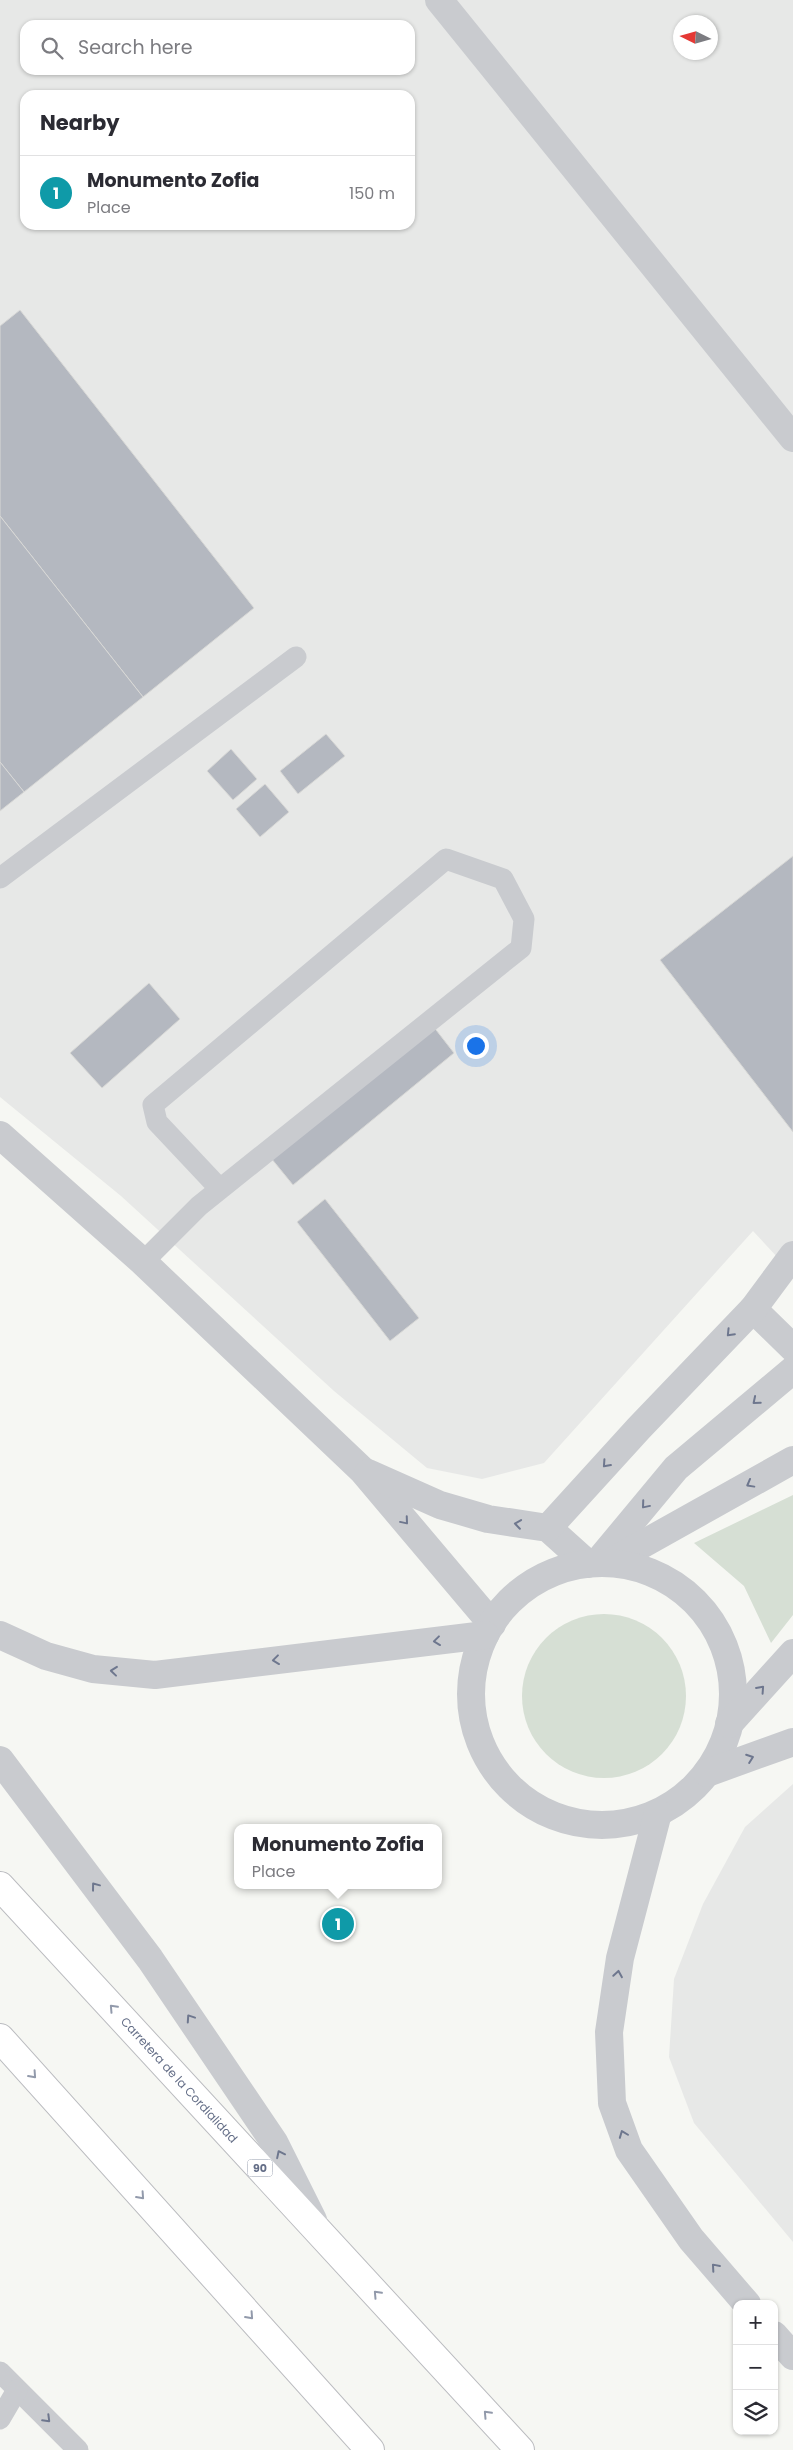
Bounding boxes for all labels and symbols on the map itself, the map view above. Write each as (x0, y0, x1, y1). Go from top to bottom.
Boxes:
north arrow (673, 15, 718, 60)
your location (463, 1033, 489, 1059)
one-way arrow (727, 1328, 736, 1337)
one-way arrow (752, 1396, 761, 1405)
one-way arrow (603, 1458, 612, 1467)
one-way arrow (747, 1477, 756, 1487)
one-way arrow (642, 1499, 651, 1508)
one-way arrow (399, 1515, 408, 1524)
one-way arrow (514, 1519, 523, 1529)
one-way arrow (433, 1635, 441, 1646)
one-way arrow (271, 1654, 279, 1665)
one-way arrow (110, 1666, 118, 1677)
one-way arrow (755, 1685, 764, 1694)
one-way arrow (745, 1753, 754, 1763)
one-way arrow (92, 1882, 101, 1892)
pin: 1 (322, 1905, 354, 1943)
one-way arrow (612, 1970, 622, 1979)
one-way arrow (110, 2004, 119, 2013)
street label: Carretera de la Cordialidad (117, 2013, 242, 2146)
one-way arrow (187, 2014, 196, 2024)
one-way arrow (27, 2069, 36, 2078)
one-way arrow (619, 2130, 629, 2139)
one-way arrow (276, 2150, 286, 2159)
road number: 90 (248, 2160, 272, 2176)
one-way arrow (135, 2190, 144, 2199)
one-way arrow (713, 2264, 721, 2273)
one-way arrow (374, 2291, 383, 2300)
one-way arrow (244, 2311, 253, 2320)
one-way arrow (484, 2411, 493, 2420)
one-way arrow (41, 2413, 50, 2422)

